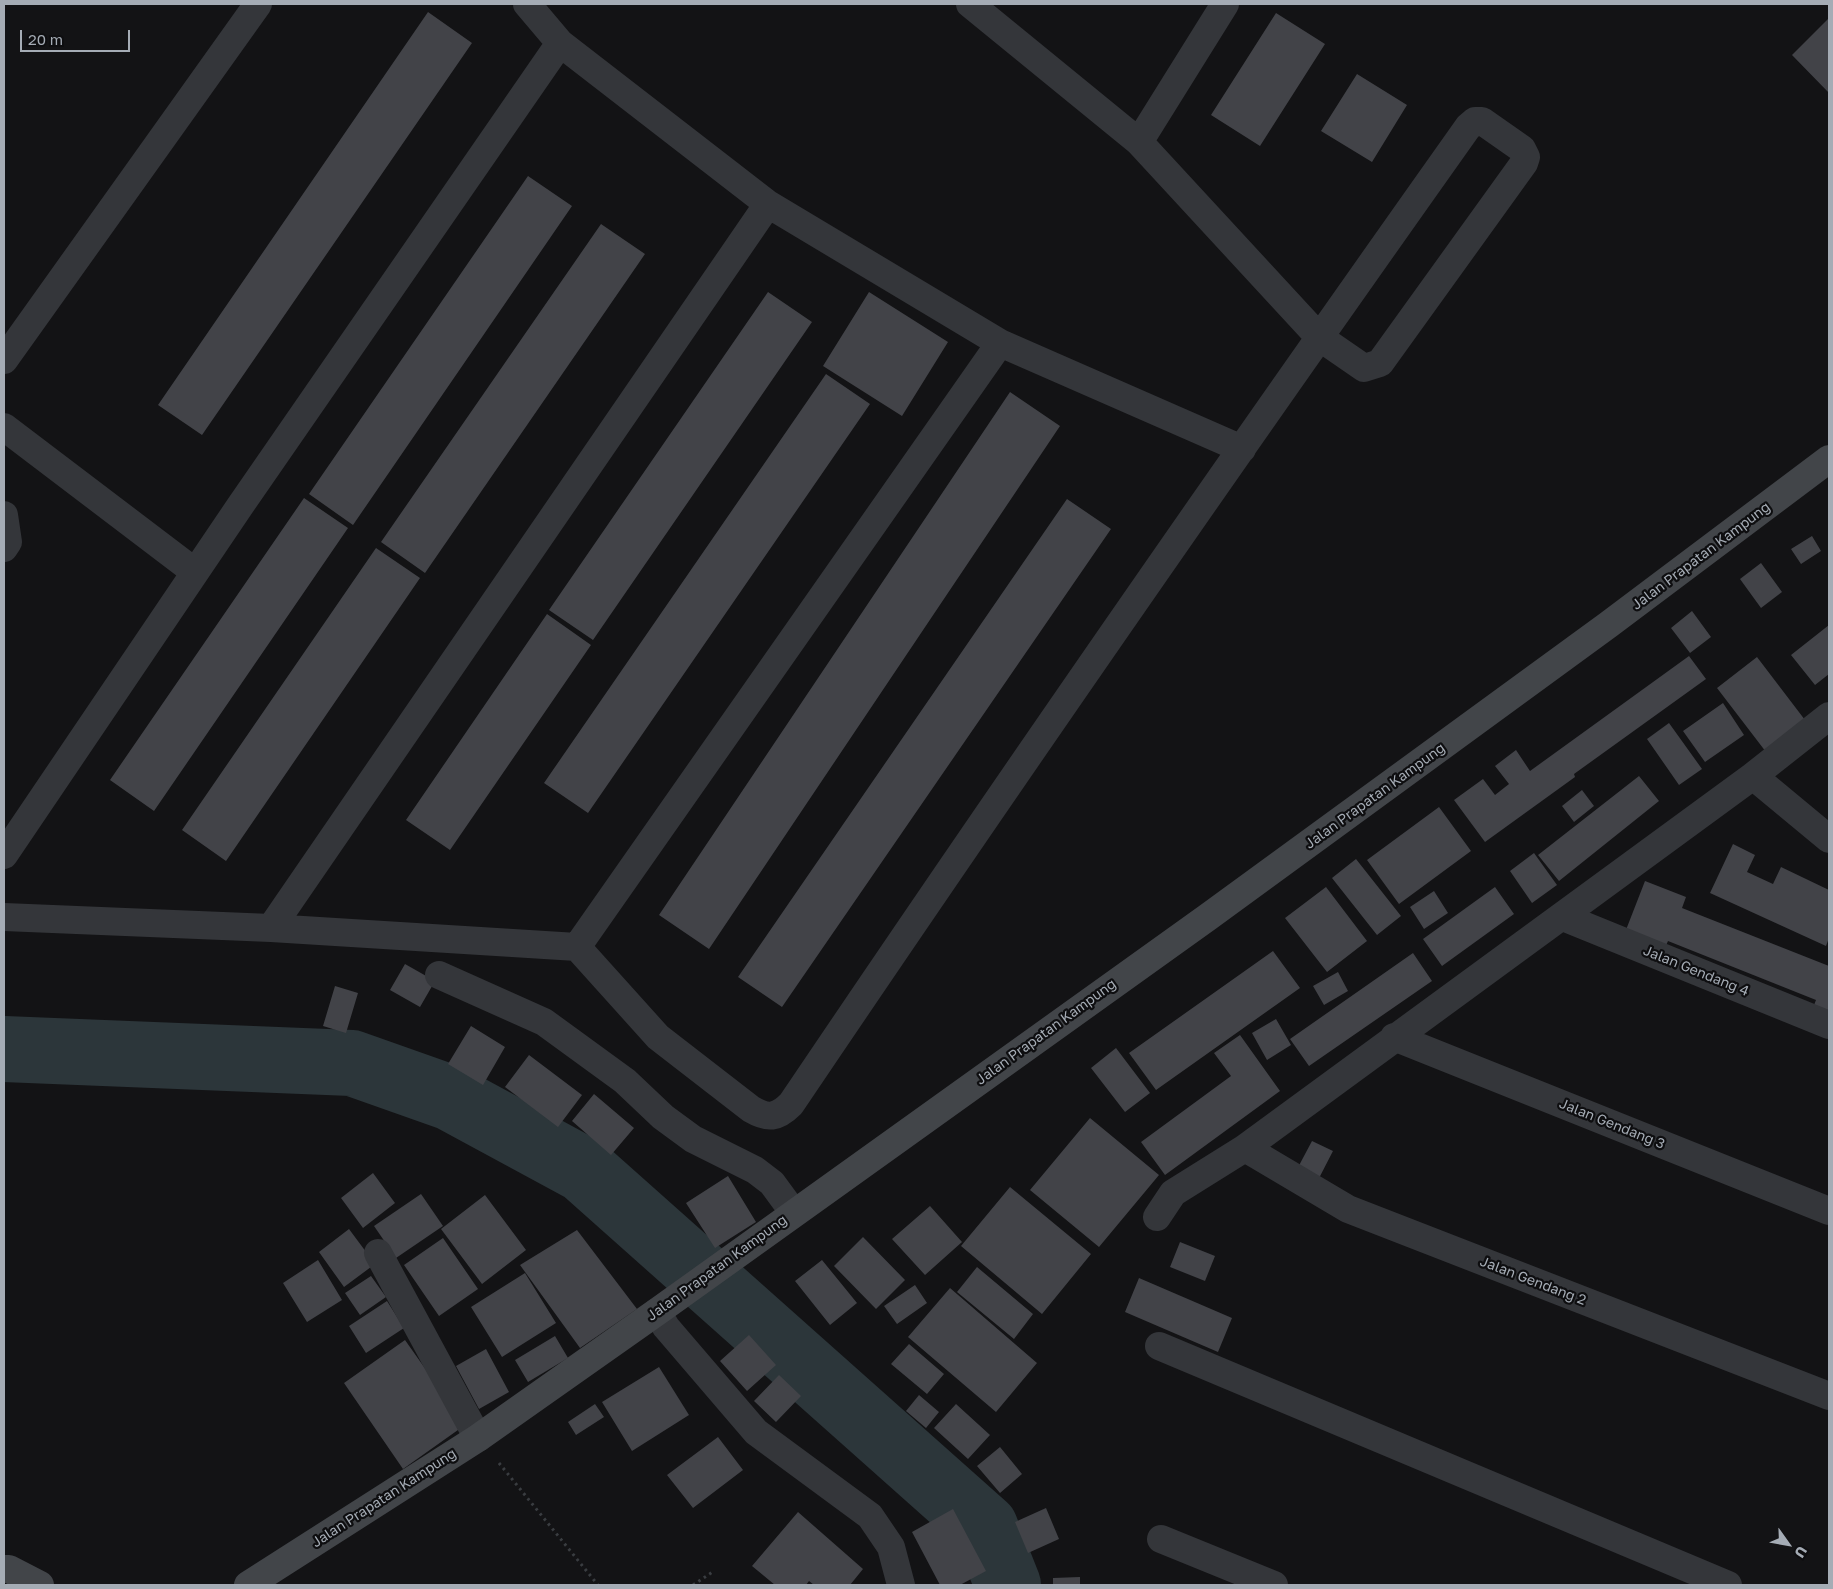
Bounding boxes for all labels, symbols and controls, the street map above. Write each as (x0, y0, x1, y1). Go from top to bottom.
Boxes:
scale bar (22, 20, 132, 52)
text: 20 m (28, 30, 63, 48)
street label: Jalan Prapatan Kampung (1629, 499, 1773, 613)
street label: Jalan Prapatan Kampung (1302, 740, 1448, 852)
street label: Jalan Gendang 4 (1641, 942, 1751, 1000)
street label: Jalan Prapatan Kampung (973, 976, 1119, 1088)
street label: Jalan Gendang 3 (1557, 1095, 1667, 1153)
street label: Jalan Prapatan Kampung (644, 1212, 790, 1324)
street label: Jalan Gendang 2 (1478, 1253, 1588, 1309)
street label: Jalan Prapatan Kampung (309, 1445, 459, 1551)
north arrow (1763, 1519, 1813, 1569)
text: U (1791, 1543, 1811, 1561)

